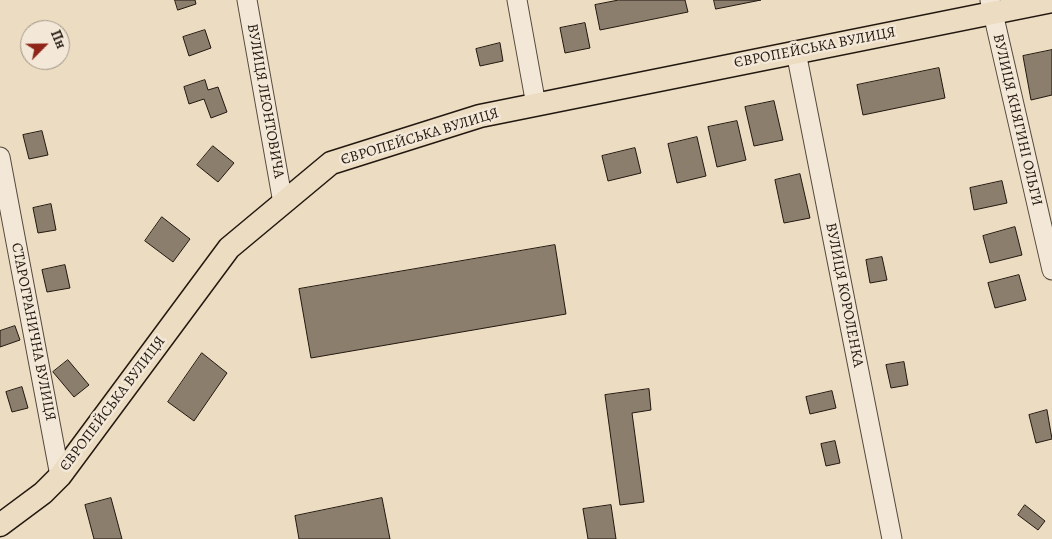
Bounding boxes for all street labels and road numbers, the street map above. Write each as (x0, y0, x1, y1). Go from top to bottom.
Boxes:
street label: ВУЛИЦЯ ЛЕОНТОВИЧА (243, 22, 287, 180)
street label: ЄВРОПЕЙСЬКА ВУЛИЦЯ (733, 23, 897, 73)
street label: ВУЛИЦЯ КНЯГИНІ ОЛЬГИ (988, 32, 1046, 208)
street label: ЄВРОПЕЙСЬКА ВУЛИЦЯ (339, 104, 501, 170)
street label: ВУЛИЦЯ КОРОЛЕНКА (821, 221, 867, 369)
street label: СТАРОГРАНИЧНА ВУЛИЦЯ (7, 241, 59, 423)
street label: ЄВРОПЕЙСЬКА ВУЛИЦЯ (56, 333, 170, 475)

